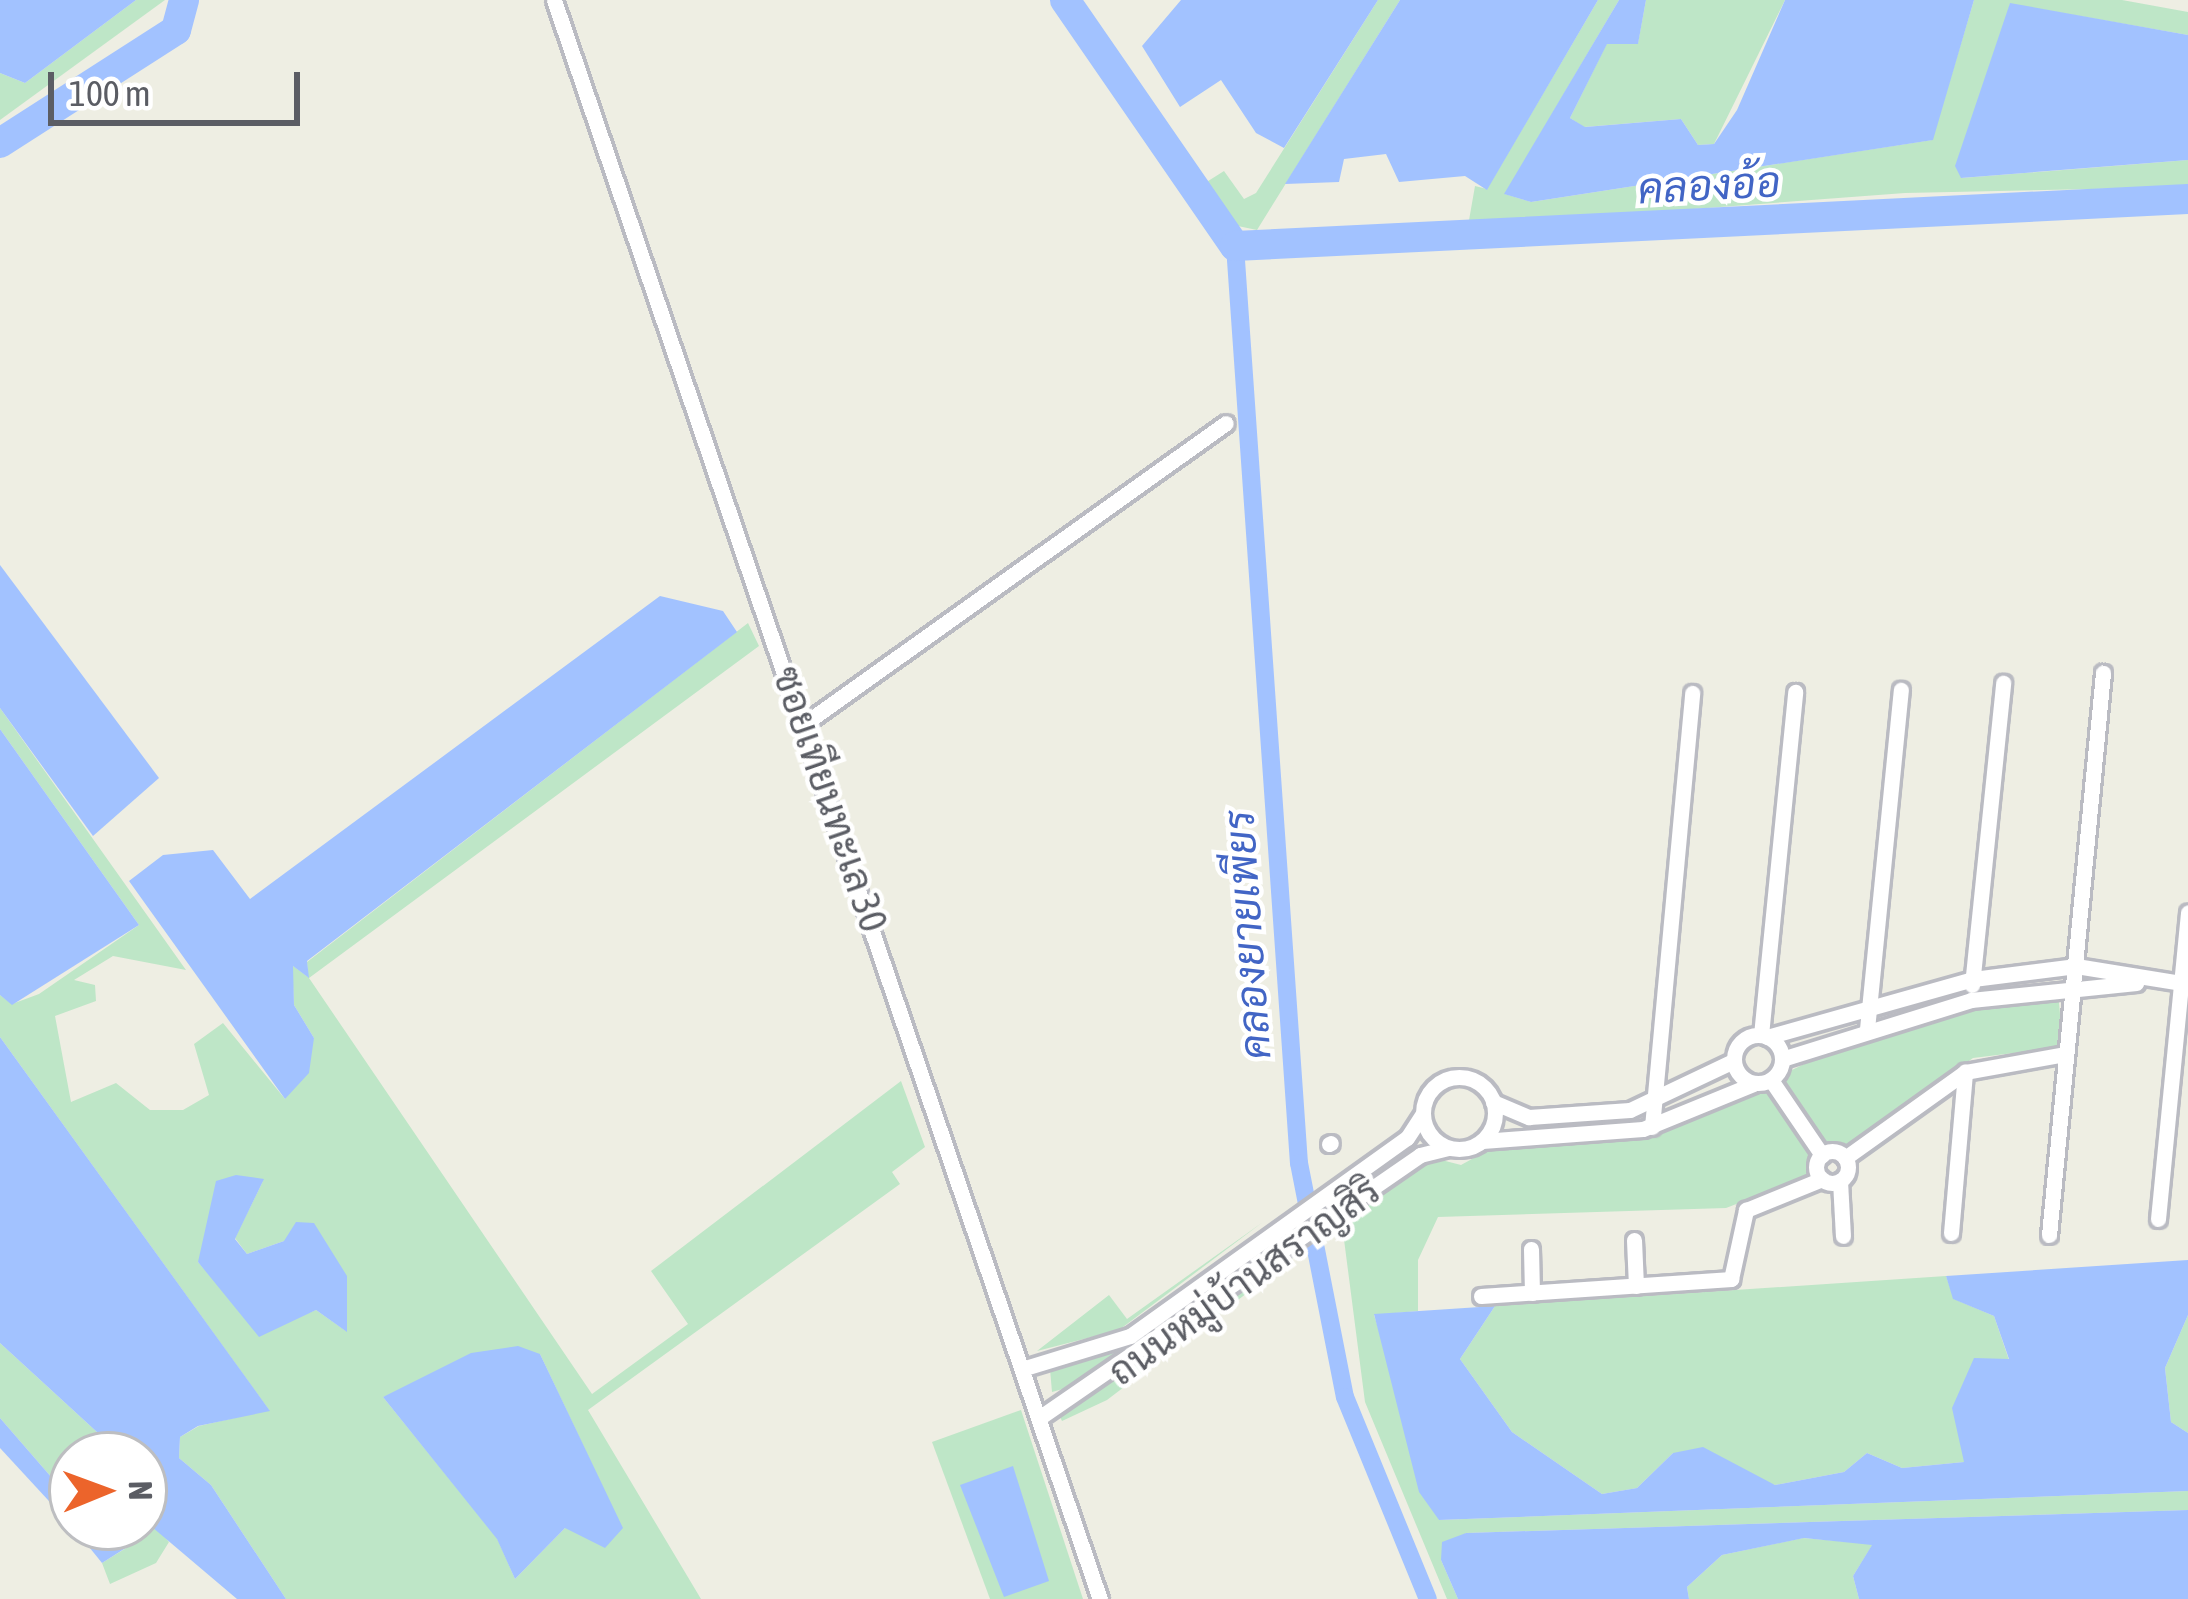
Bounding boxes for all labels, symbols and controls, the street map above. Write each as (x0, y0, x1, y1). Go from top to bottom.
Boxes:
scale bar (54, 48, 306, 122)
text: 100 m (69, 72, 151, 114)
water label: คลองอ้อ (1636, 156, 1782, 214)
street label: ซอยเทียนทะเล 30 (763, 660, 897, 938)
water label: คลองยายเพียร (1213, 809, 1281, 1061)
street label: ถนนหมู่บ้านสราญสิริ (1099, 1167, 1389, 1395)
north arrow (48, 1431, 168, 1551)
text: N (122, 1480, 160, 1500)

